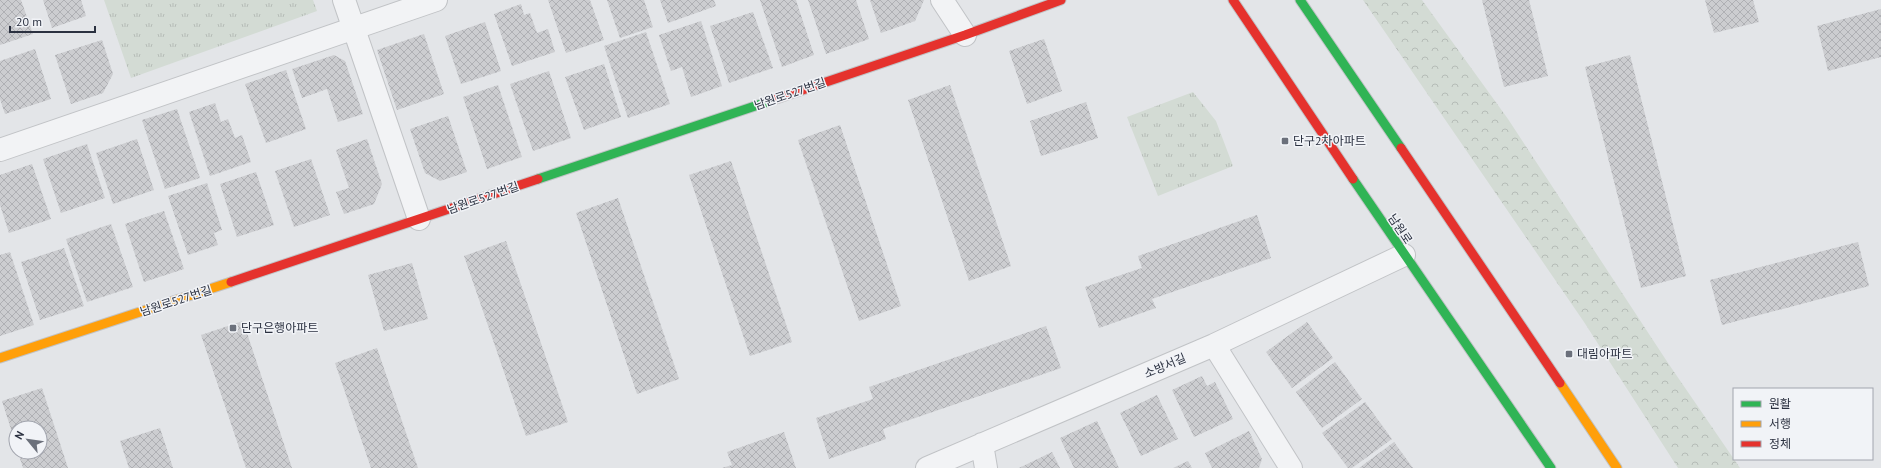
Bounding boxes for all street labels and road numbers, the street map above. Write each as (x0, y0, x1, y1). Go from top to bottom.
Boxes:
street label: 남원로527번길 (752, 74, 828, 113)
street label: 남원로527번길 (445, 178, 521, 217)
street label: 남원로 (1385, 211, 1416, 247)
street label: 남원로527번길 (138, 282, 214, 319)
street label: 소방서길 (1142, 350, 1188, 381)

